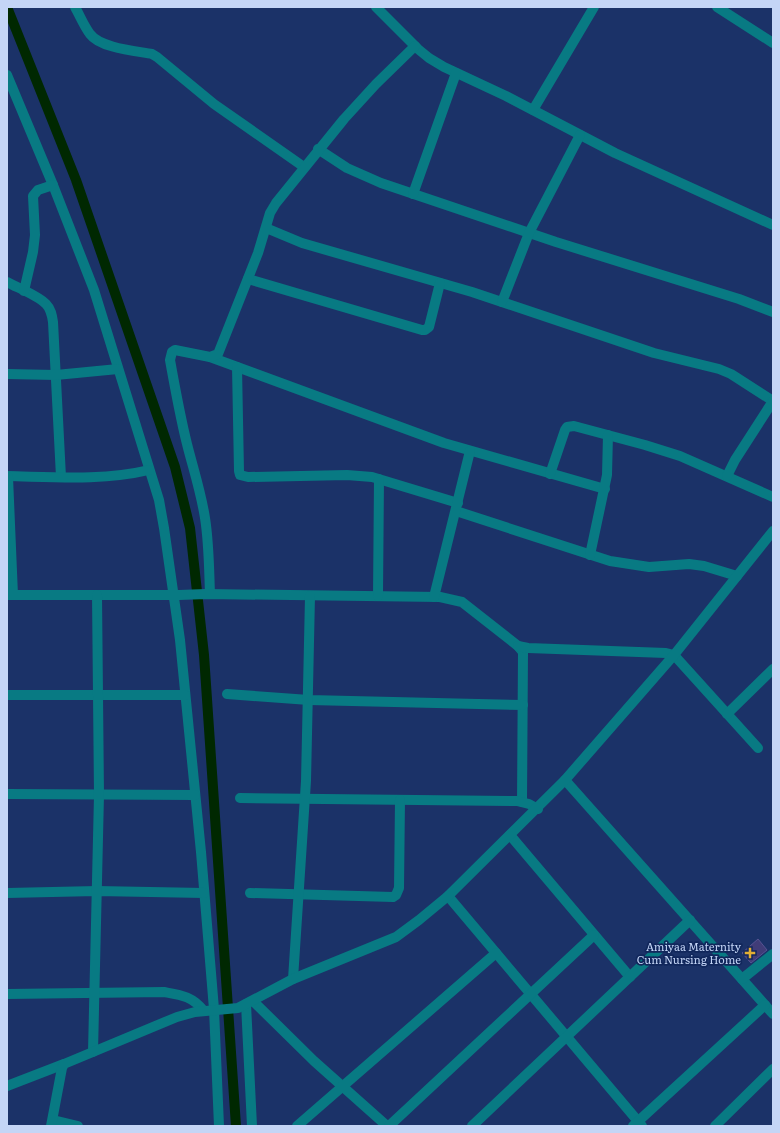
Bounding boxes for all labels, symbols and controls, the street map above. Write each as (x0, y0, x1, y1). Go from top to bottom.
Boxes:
place label: Amiyaa Maternity Cum Nursing Home (637, 938, 742, 967)
marker: Amiyaa Maternity Cum Nursing Home (744, 947, 756, 959)

